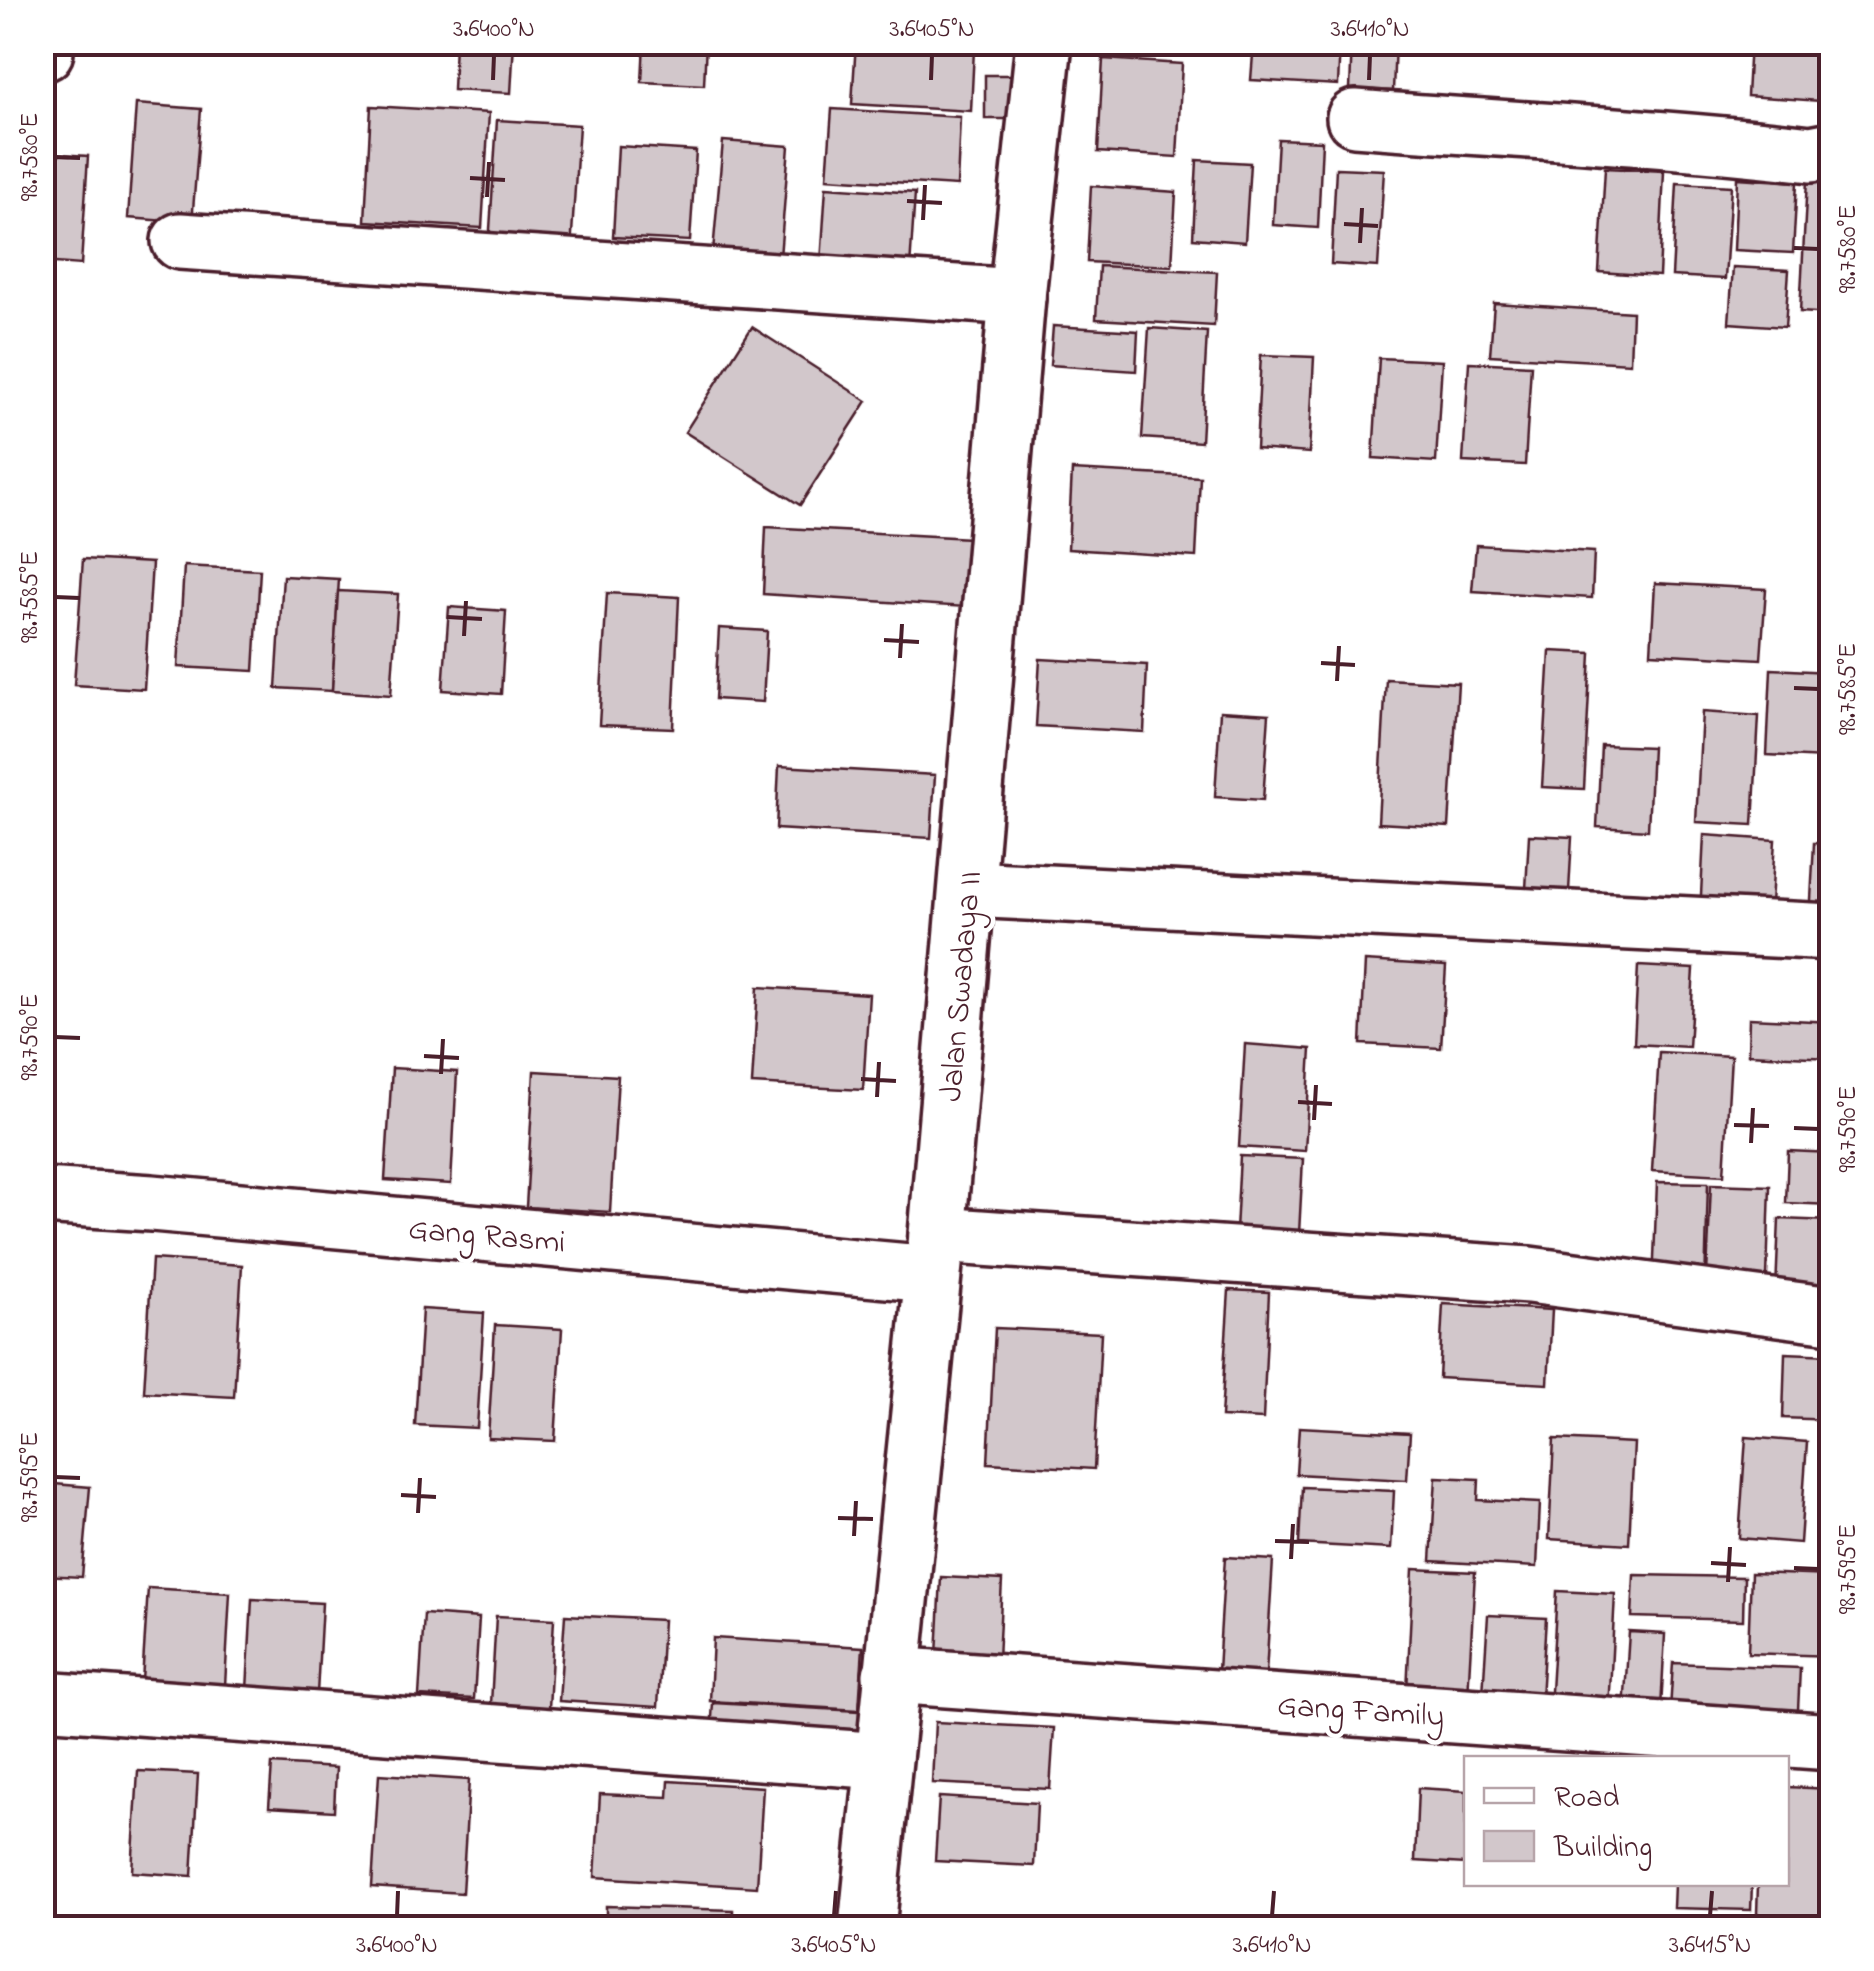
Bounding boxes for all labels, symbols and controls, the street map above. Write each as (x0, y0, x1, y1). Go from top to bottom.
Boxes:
text: 3.6400°N (453, 12, 535, 48)
text: 3.6405°N (889, 12, 975, 48)
text: 3.6410°N (1330, 12, 1410, 48)
text: 98.7580°E (13, 113, 49, 201)
text: 98.7580°E (1831, 205, 1867, 293)
text: 98.7585°E (13, 551, 49, 643)
text: 98.7585°E (1831, 643, 1867, 735)
street label: Jalan Swadaya II (929, 869, 996, 1104)
text: 98.7590°E (13, 994, 49, 1080)
text: 98.7590°E (1831, 1086, 1867, 1172)
street label: Gang Rasmi (406, 1207, 567, 1268)
text: 98.7595°E (13, 1432, 49, 1522)
text: 98.7595°E (1831, 1524, 1867, 1614)
street label: Gang Family (1276, 1683, 1446, 1742)
legend (1464, 1756, 1789, 1886)
text: Road (1554, 1777, 1619, 1821)
text: Building (1553, 1827, 1652, 1871)
text: 3.6400°N (356, 1928, 438, 1964)
text: 3.6405°N (791, 1928, 877, 1964)
text: 3.6410°N (1232, 1928, 1312, 1964)
text: 3.6415°N (1669, 1928, 1751, 1964)

